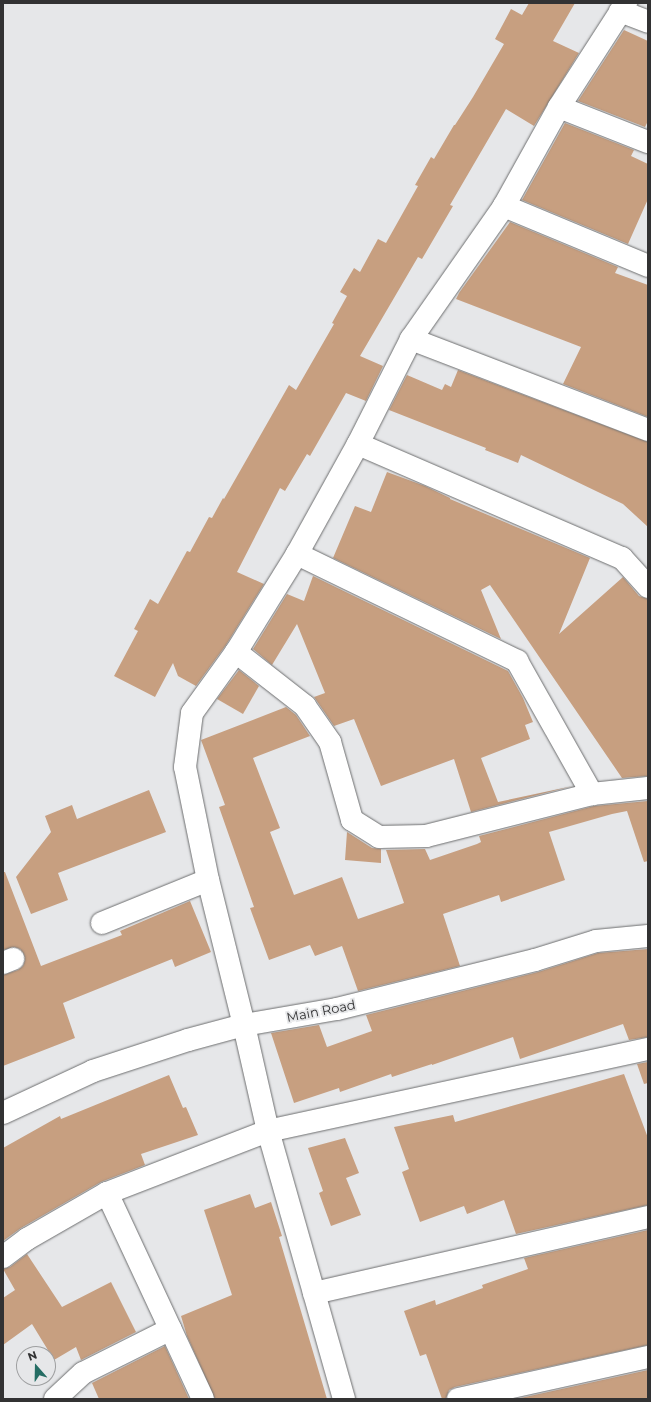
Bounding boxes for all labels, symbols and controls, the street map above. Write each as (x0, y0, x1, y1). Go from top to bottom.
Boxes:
street label: Main Road (285, 997, 357, 1025)
north arrow (16, 1346, 56, 1386)
text: N (26, 1348, 39, 1364)

